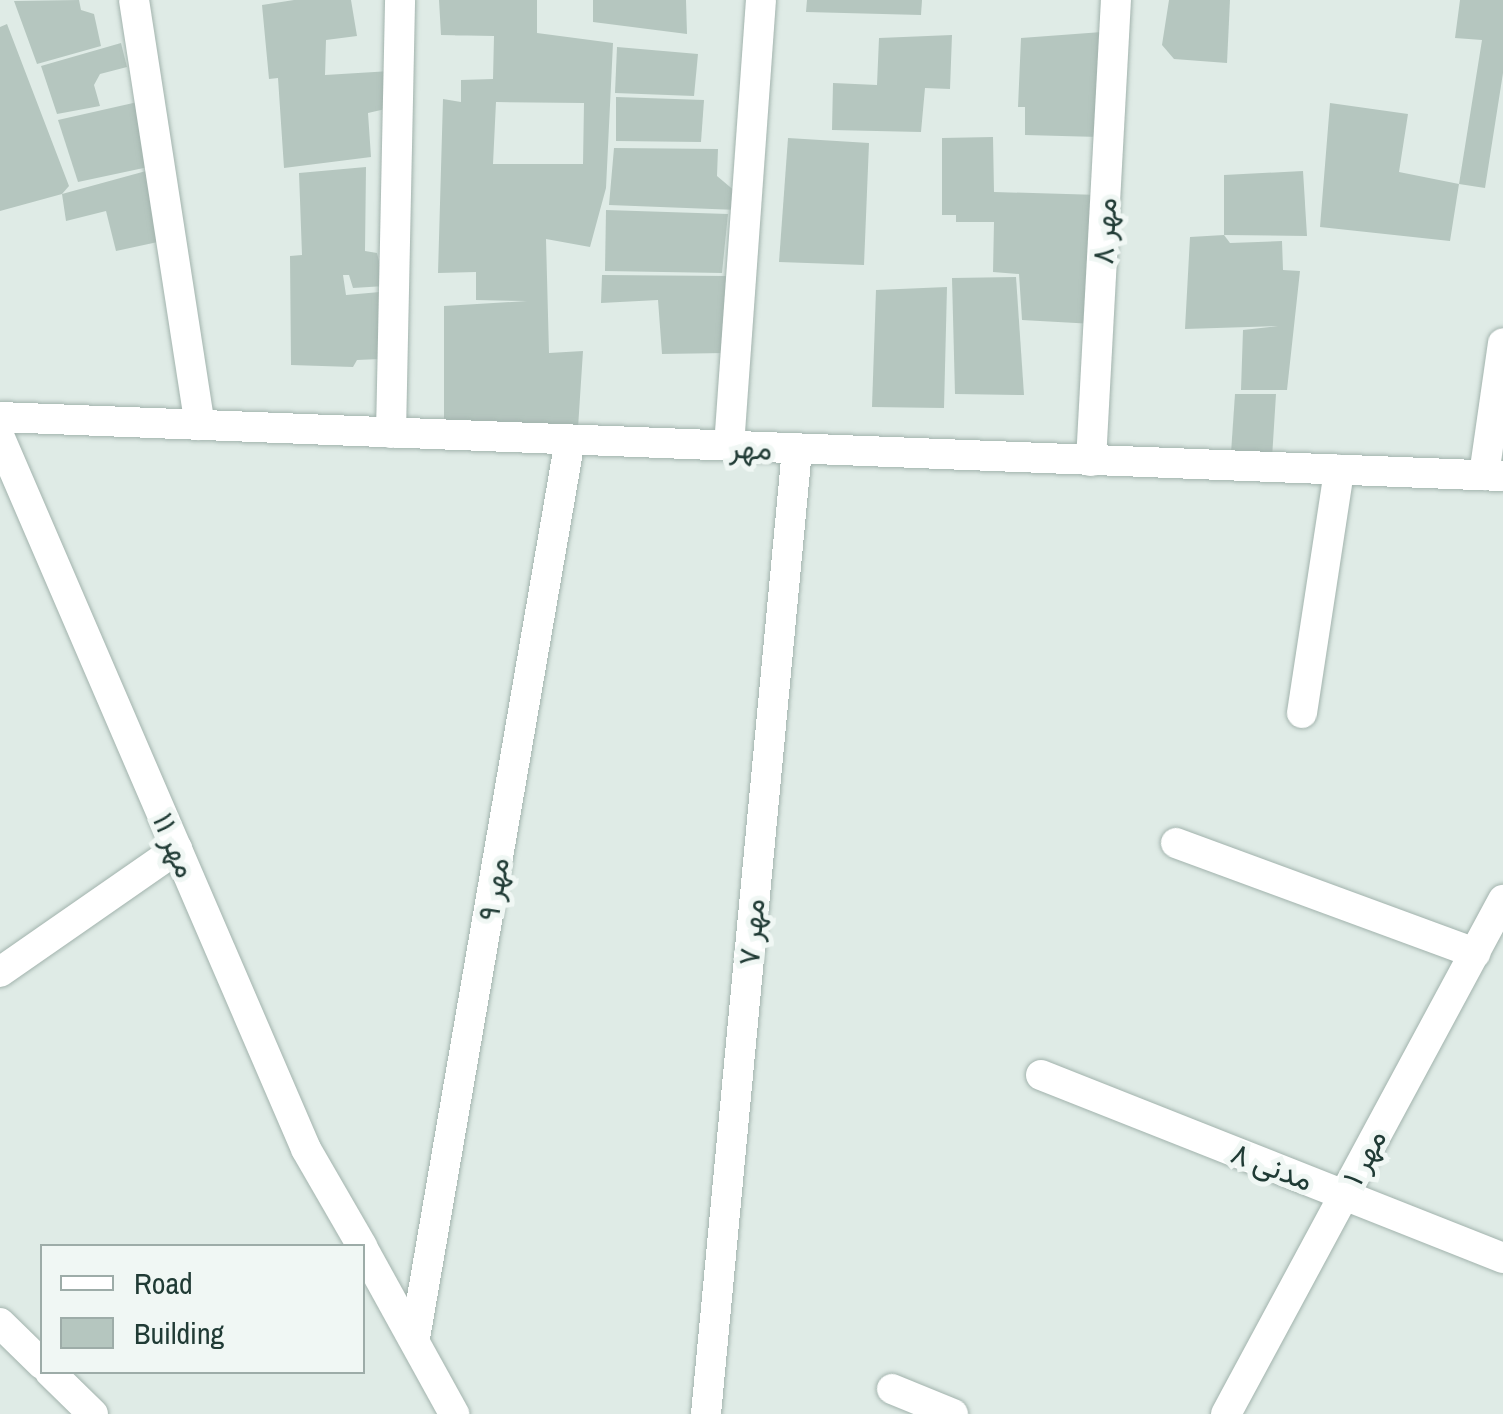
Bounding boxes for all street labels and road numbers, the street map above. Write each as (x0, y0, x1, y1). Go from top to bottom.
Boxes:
street label: مهر ۸ (1084, 197, 1124, 265)
street label: مهر (729, 429, 773, 467)
street label: مهر ۱۱ (145, 807, 205, 883)
street label: مهر ۹ (470, 854, 516, 924)
street label: مهر ۷ (730, 897, 772, 967)
street label: مهر ۱ (1334, 1123, 1394, 1191)
street label: مدنی ۸ (1226, 1134, 1318, 1198)

